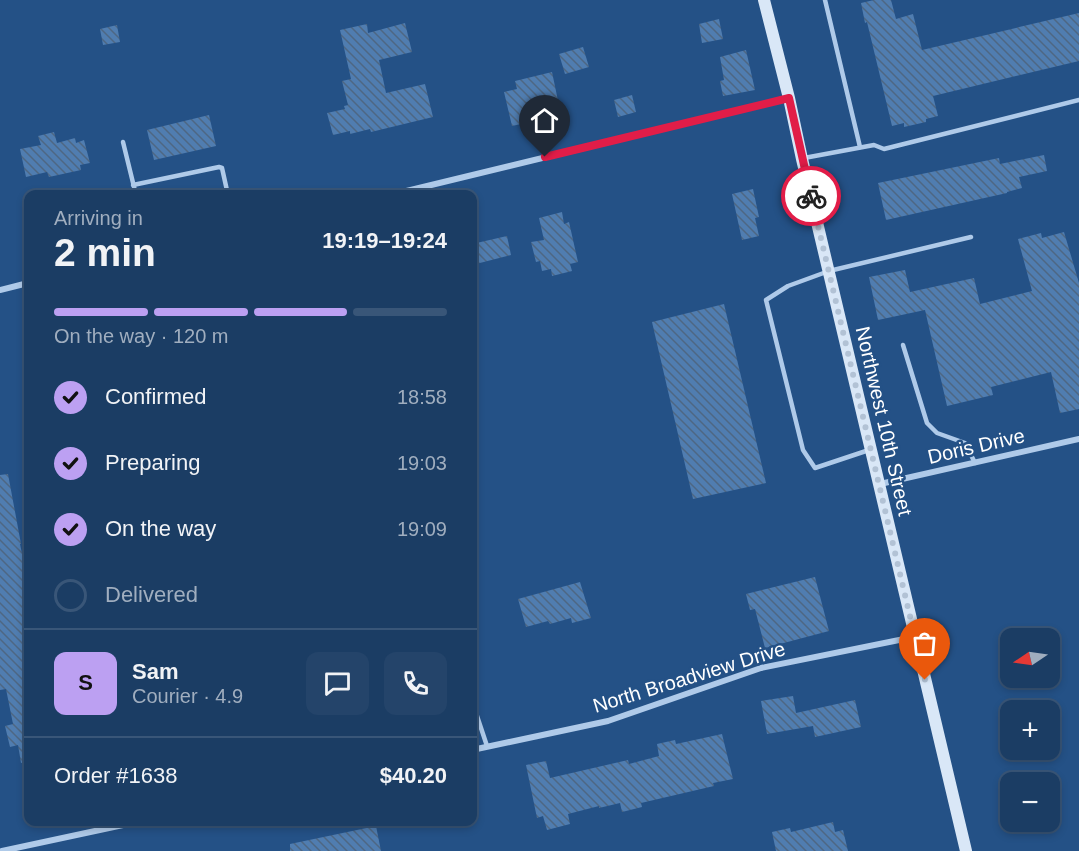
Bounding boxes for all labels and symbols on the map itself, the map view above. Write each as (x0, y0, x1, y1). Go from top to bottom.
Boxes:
pin (519, 95, 570, 157)
courier (781, 166, 841, 226)
street label: Northwest 10th Street (852, 324, 917, 518)
street label: Doris Drive (925, 424, 1027, 468)
pin (899, 618, 950, 680)
north arrow (1000, 628, 1060, 688)
street label: North Broadview Drive (590, 637, 788, 717)

